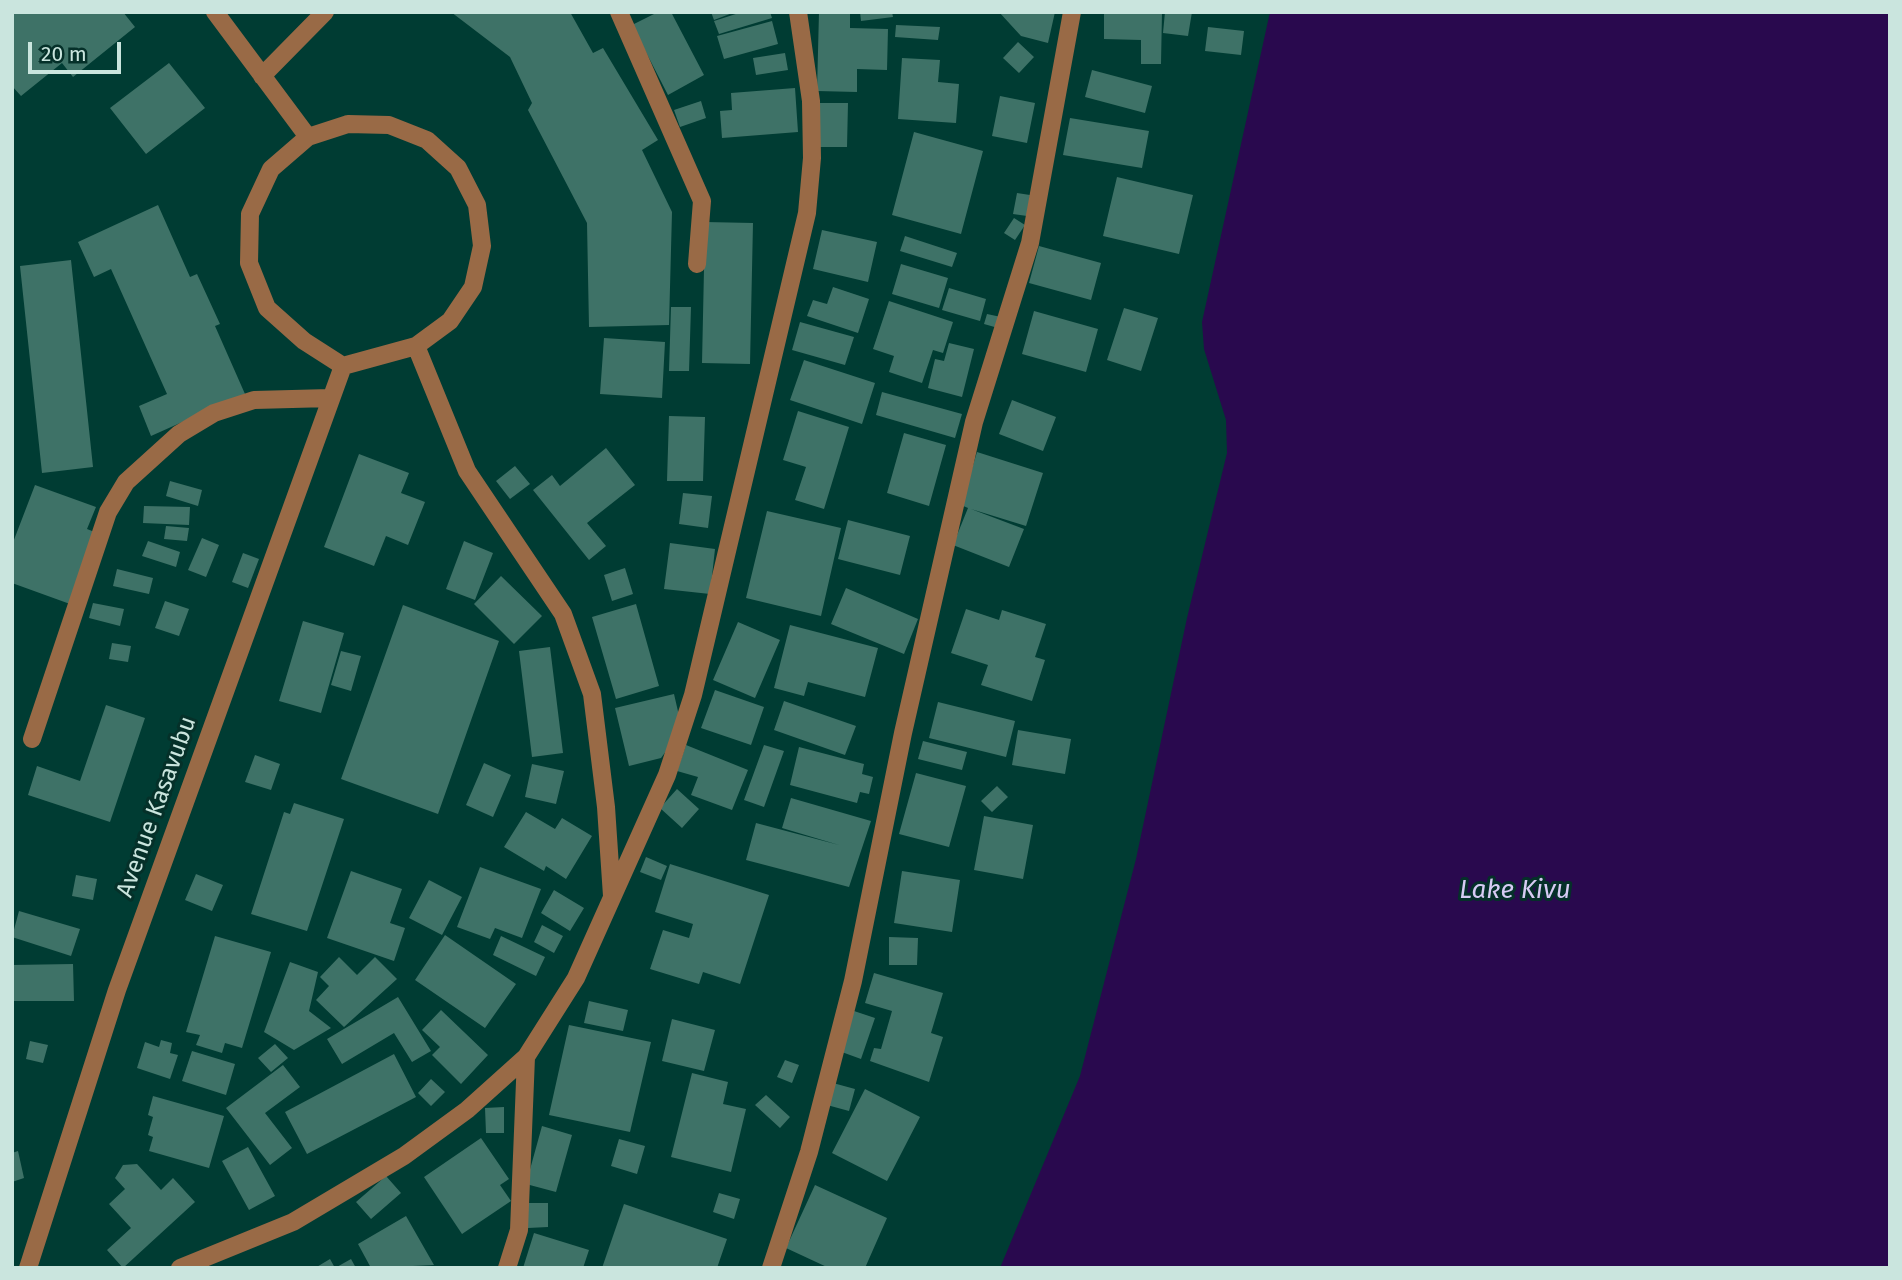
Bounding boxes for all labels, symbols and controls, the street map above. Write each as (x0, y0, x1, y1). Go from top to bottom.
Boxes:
scale bar (32, 28, 124, 72)
text: 20 m (41, 41, 87, 67)
street label: Avenue Kasavubu (111, 713, 203, 901)
water label: Lake Kivu (1459, 875, 1571, 907)

